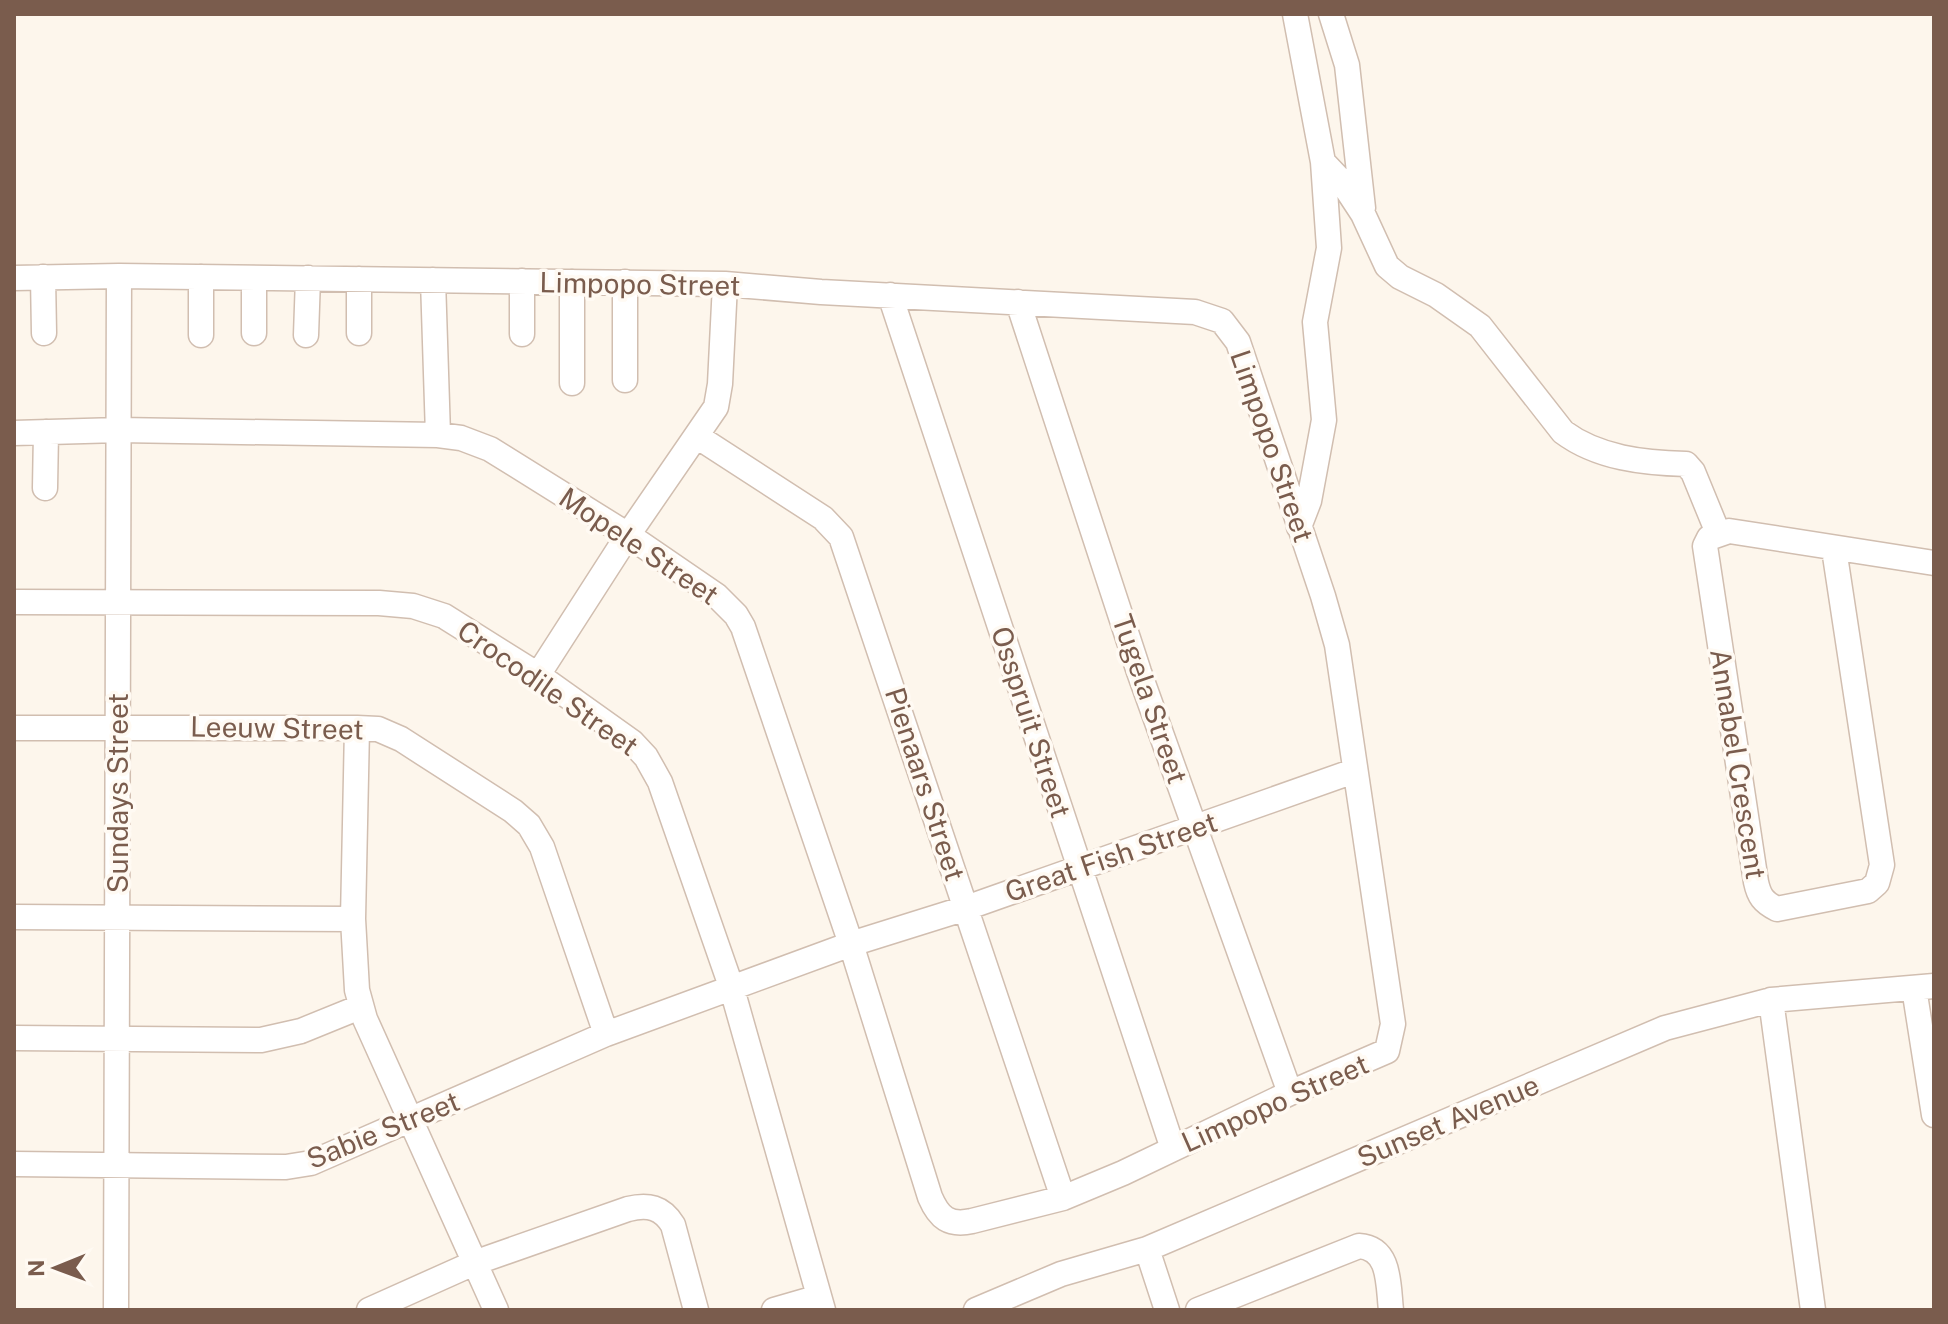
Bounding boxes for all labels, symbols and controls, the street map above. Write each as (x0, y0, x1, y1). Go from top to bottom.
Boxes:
street label: Limpopo Street (539, 265, 741, 302)
street label: Limpopo Street (1224, 345, 1321, 546)
street label: Mopele Street (553, 480, 725, 611)
street label: Tugela Street (1106, 610, 1195, 788)
street label: Crocodile Street (452, 613, 645, 762)
street label: Osspruit Street (985, 622, 1078, 822)
street label: Annabel Crescent (1704, 646, 1773, 881)
street label: Pienaars Street (879, 683, 972, 885)
street label: Sundays Street (101, 693, 134, 893)
street label: Leeuw Street (190, 709, 364, 746)
street label: Great Fish Street (1001, 805, 1221, 908)
street label: Limpopo Street (1176, 1047, 1373, 1158)
street label: Sunset Avenue (1352, 1067, 1544, 1174)
street label: Sabie Street (302, 1084, 464, 1175)
north arrow (16, 1228, 96, 1308)
text: N (23, 1260, 49, 1277)

